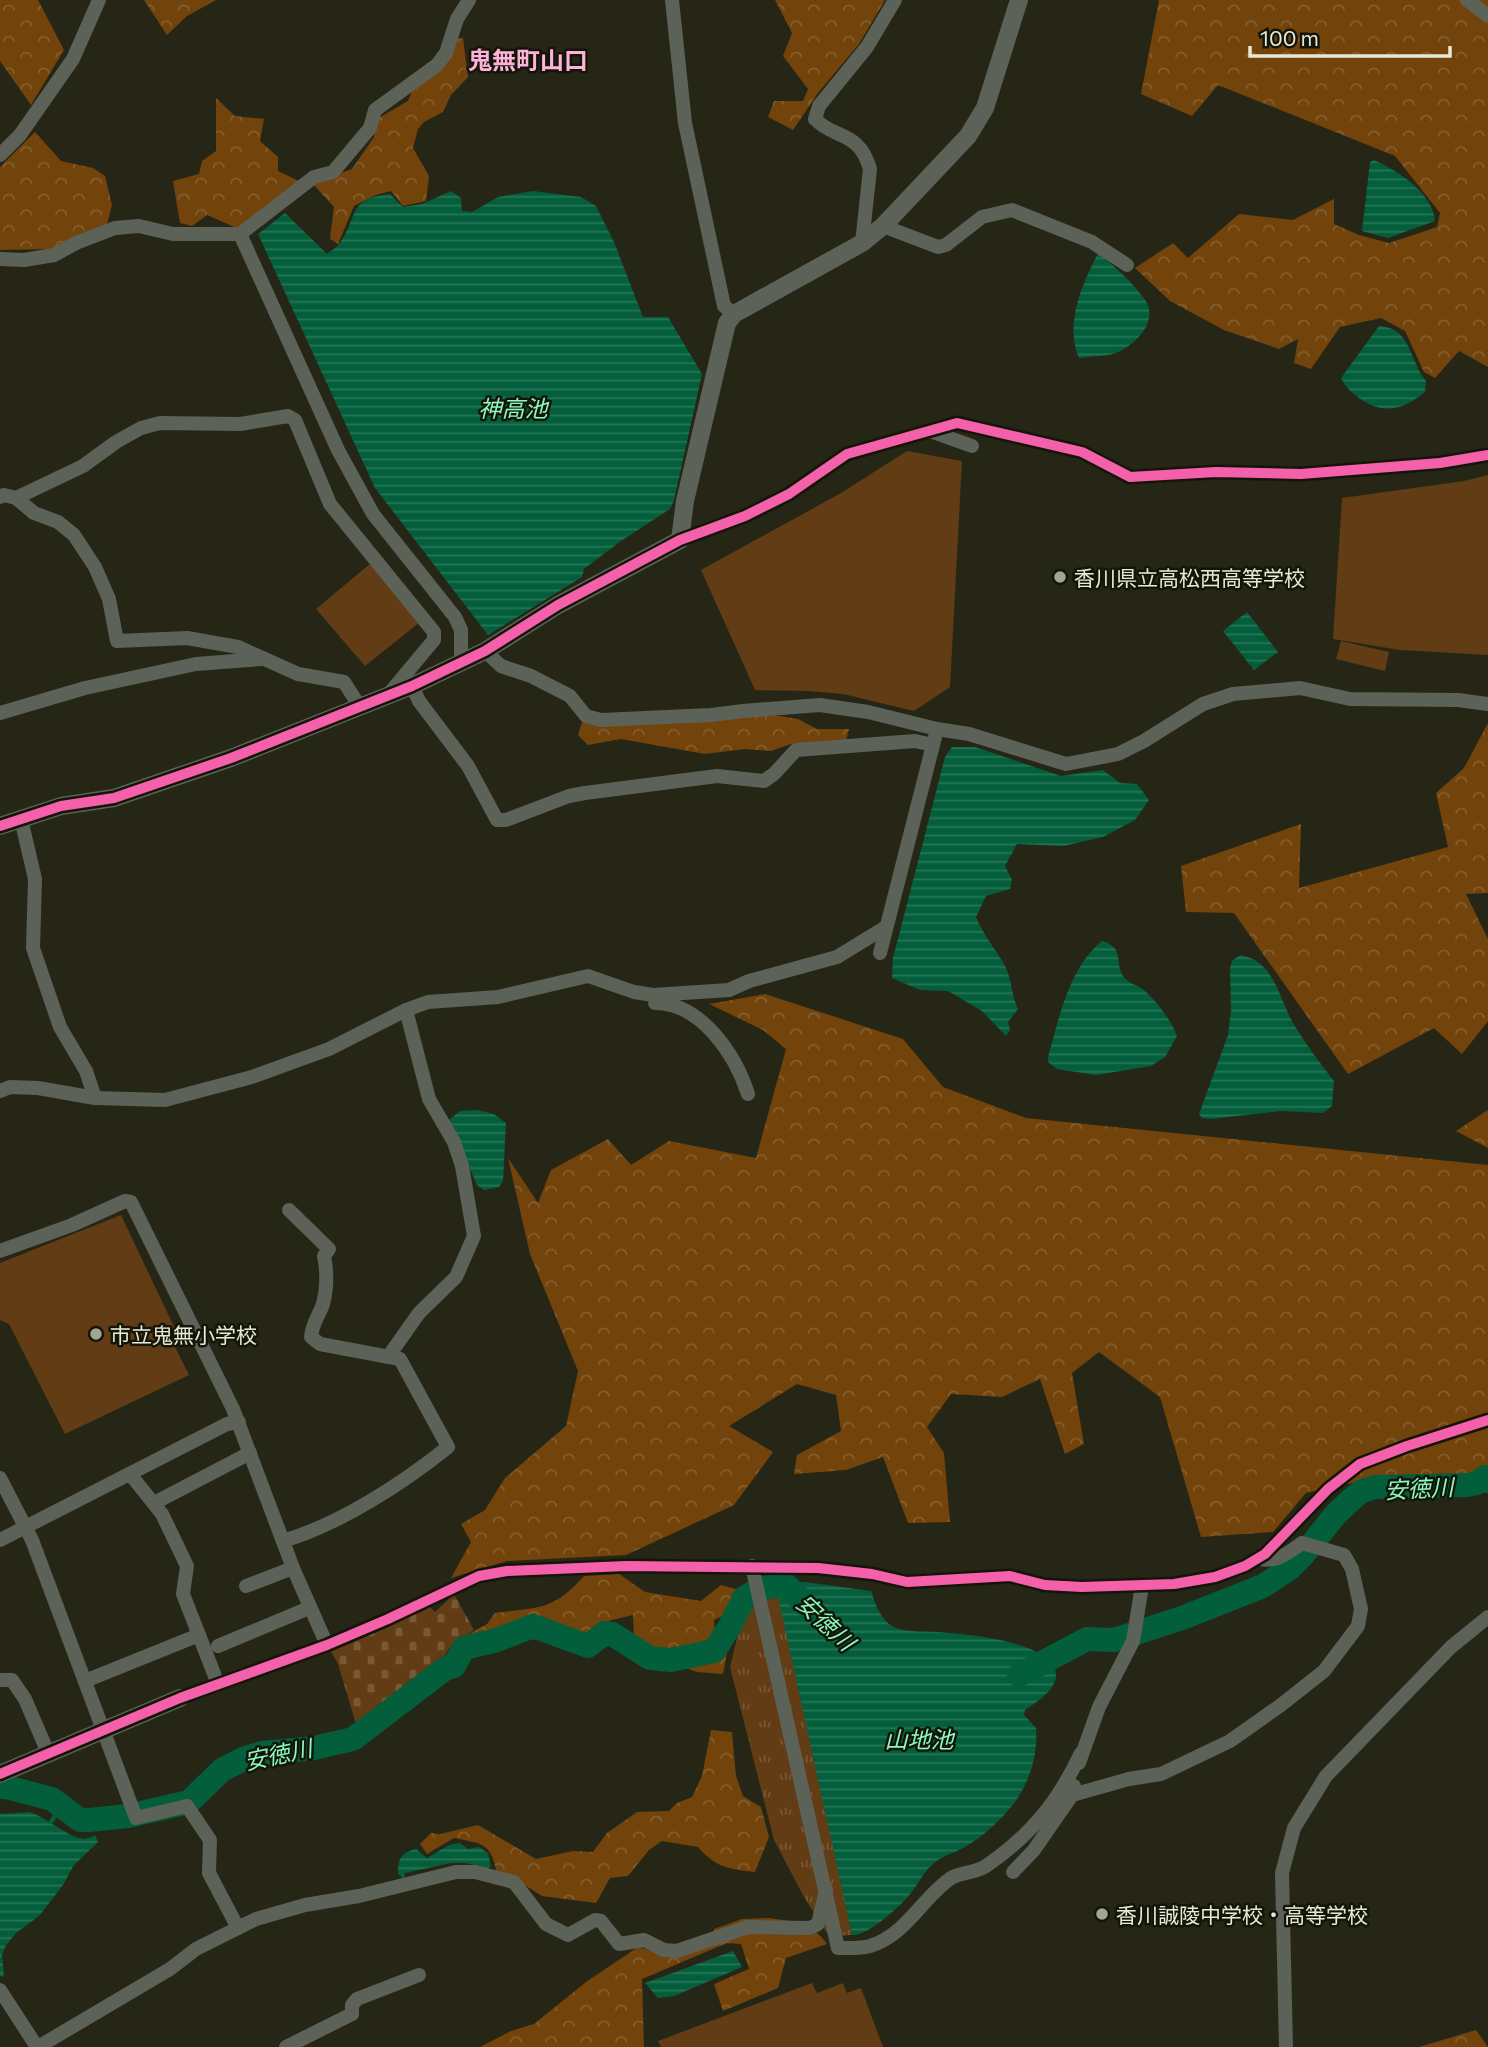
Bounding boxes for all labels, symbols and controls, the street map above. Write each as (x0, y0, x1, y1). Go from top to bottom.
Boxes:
scale bar (1250, 14, 1450, 58)
text: 100 m (1260, 25, 1319, 50)
district label: 鬼無町山口 (468, 45, 588, 74)
water label: 神高池 (479, 394, 550, 422)
place label: 香川県立高松西高等学校 (1074, 565, 1305, 590)
marker: 香川県立高松西高等学校 (1052, 569, 1068, 585)
place label: 市立鬼無小学校 (110, 1322, 257, 1347)
marker: 市立鬼無小学校 (88, 1326, 104, 1342)
water label: 安徳川 (1384, 1472, 1457, 1504)
water label: 安徳川 (791, 1588, 863, 1658)
water label: 山地池 (885, 1725, 956, 1753)
water label: 安徳川 (241, 1733, 318, 1775)
place label: 香川誠陵中学校・高等学校 (1116, 1902, 1368, 1927)
marker: 香川誠陵中学校・高等学校 (1094, 1906, 1110, 1922)

